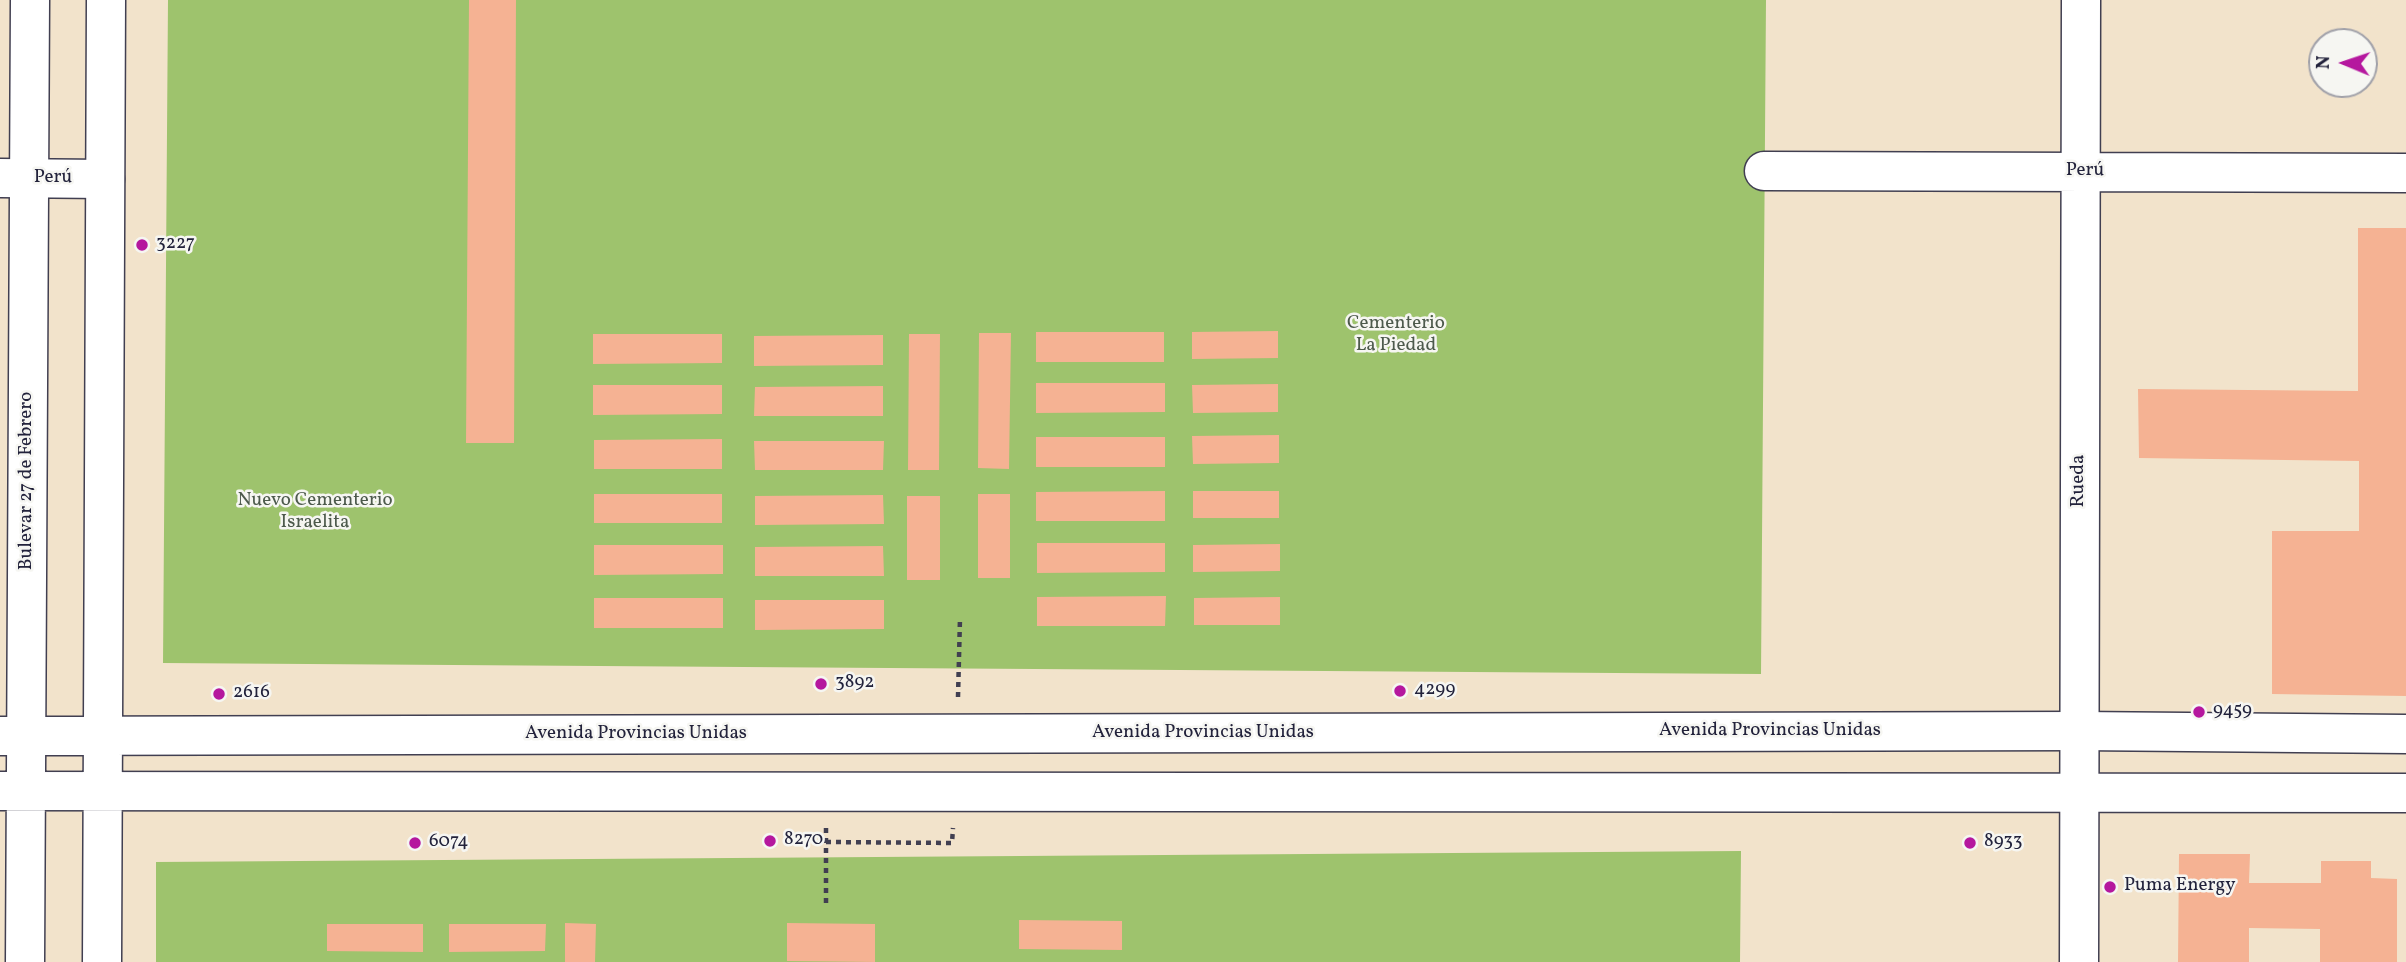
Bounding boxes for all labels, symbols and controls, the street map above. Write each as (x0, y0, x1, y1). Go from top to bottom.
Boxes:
north arrow (2308, 28, 2378, 98)
text: N (2311, 55, 2337, 70)
street label: Perú (2066, 161, 2104, 183)
street label: Perú (34, 168, 72, 190)
place label: 3227 (156, 234, 195, 256)
marker: 3227 (134, 237, 150, 253)
park label: Cementerio La Piedad (1347, 314, 1445, 358)
street label: Bulevar 27 de Febrero (17, 392, 39, 570)
street label: Rueda (2069, 455, 2091, 507)
park label: Nuevo Cementerio Israelita (237, 491, 393, 535)
place label: 3892 (835, 673, 874, 695)
marker: 3892 (813, 676, 829, 692)
place label: 4299 (1414, 680, 1455, 702)
place label: 2616 (233, 683, 270, 705)
marker: 4299 (1392, 683, 1408, 699)
marker: 2616 (211, 686, 227, 702)
place label: 9459 (2213, 701, 2252, 723)
marker: 9459 (2191, 704, 2207, 720)
street label: Avenida Provincias Unidas (1659, 721, 1881, 743)
street label: Avenida Provincias Unidas (1092, 723, 1314, 745)
street label: Avenida Provincias Unidas (525, 724, 747, 746)
place label: 8270 (784, 830, 823, 852)
place label: 6074 (429, 832, 469, 854)
place label: 8933 (1984, 832, 2022, 854)
marker: 8270 (762, 833, 778, 849)
marker: 6074 (407, 835, 423, 851)
marker: 8933 (1962, 835, 1978, 851)
place label: Puma Energy (2124, 876, 2236, 898)
marker: Puma Energy (2102, 879, 2118, 895)

